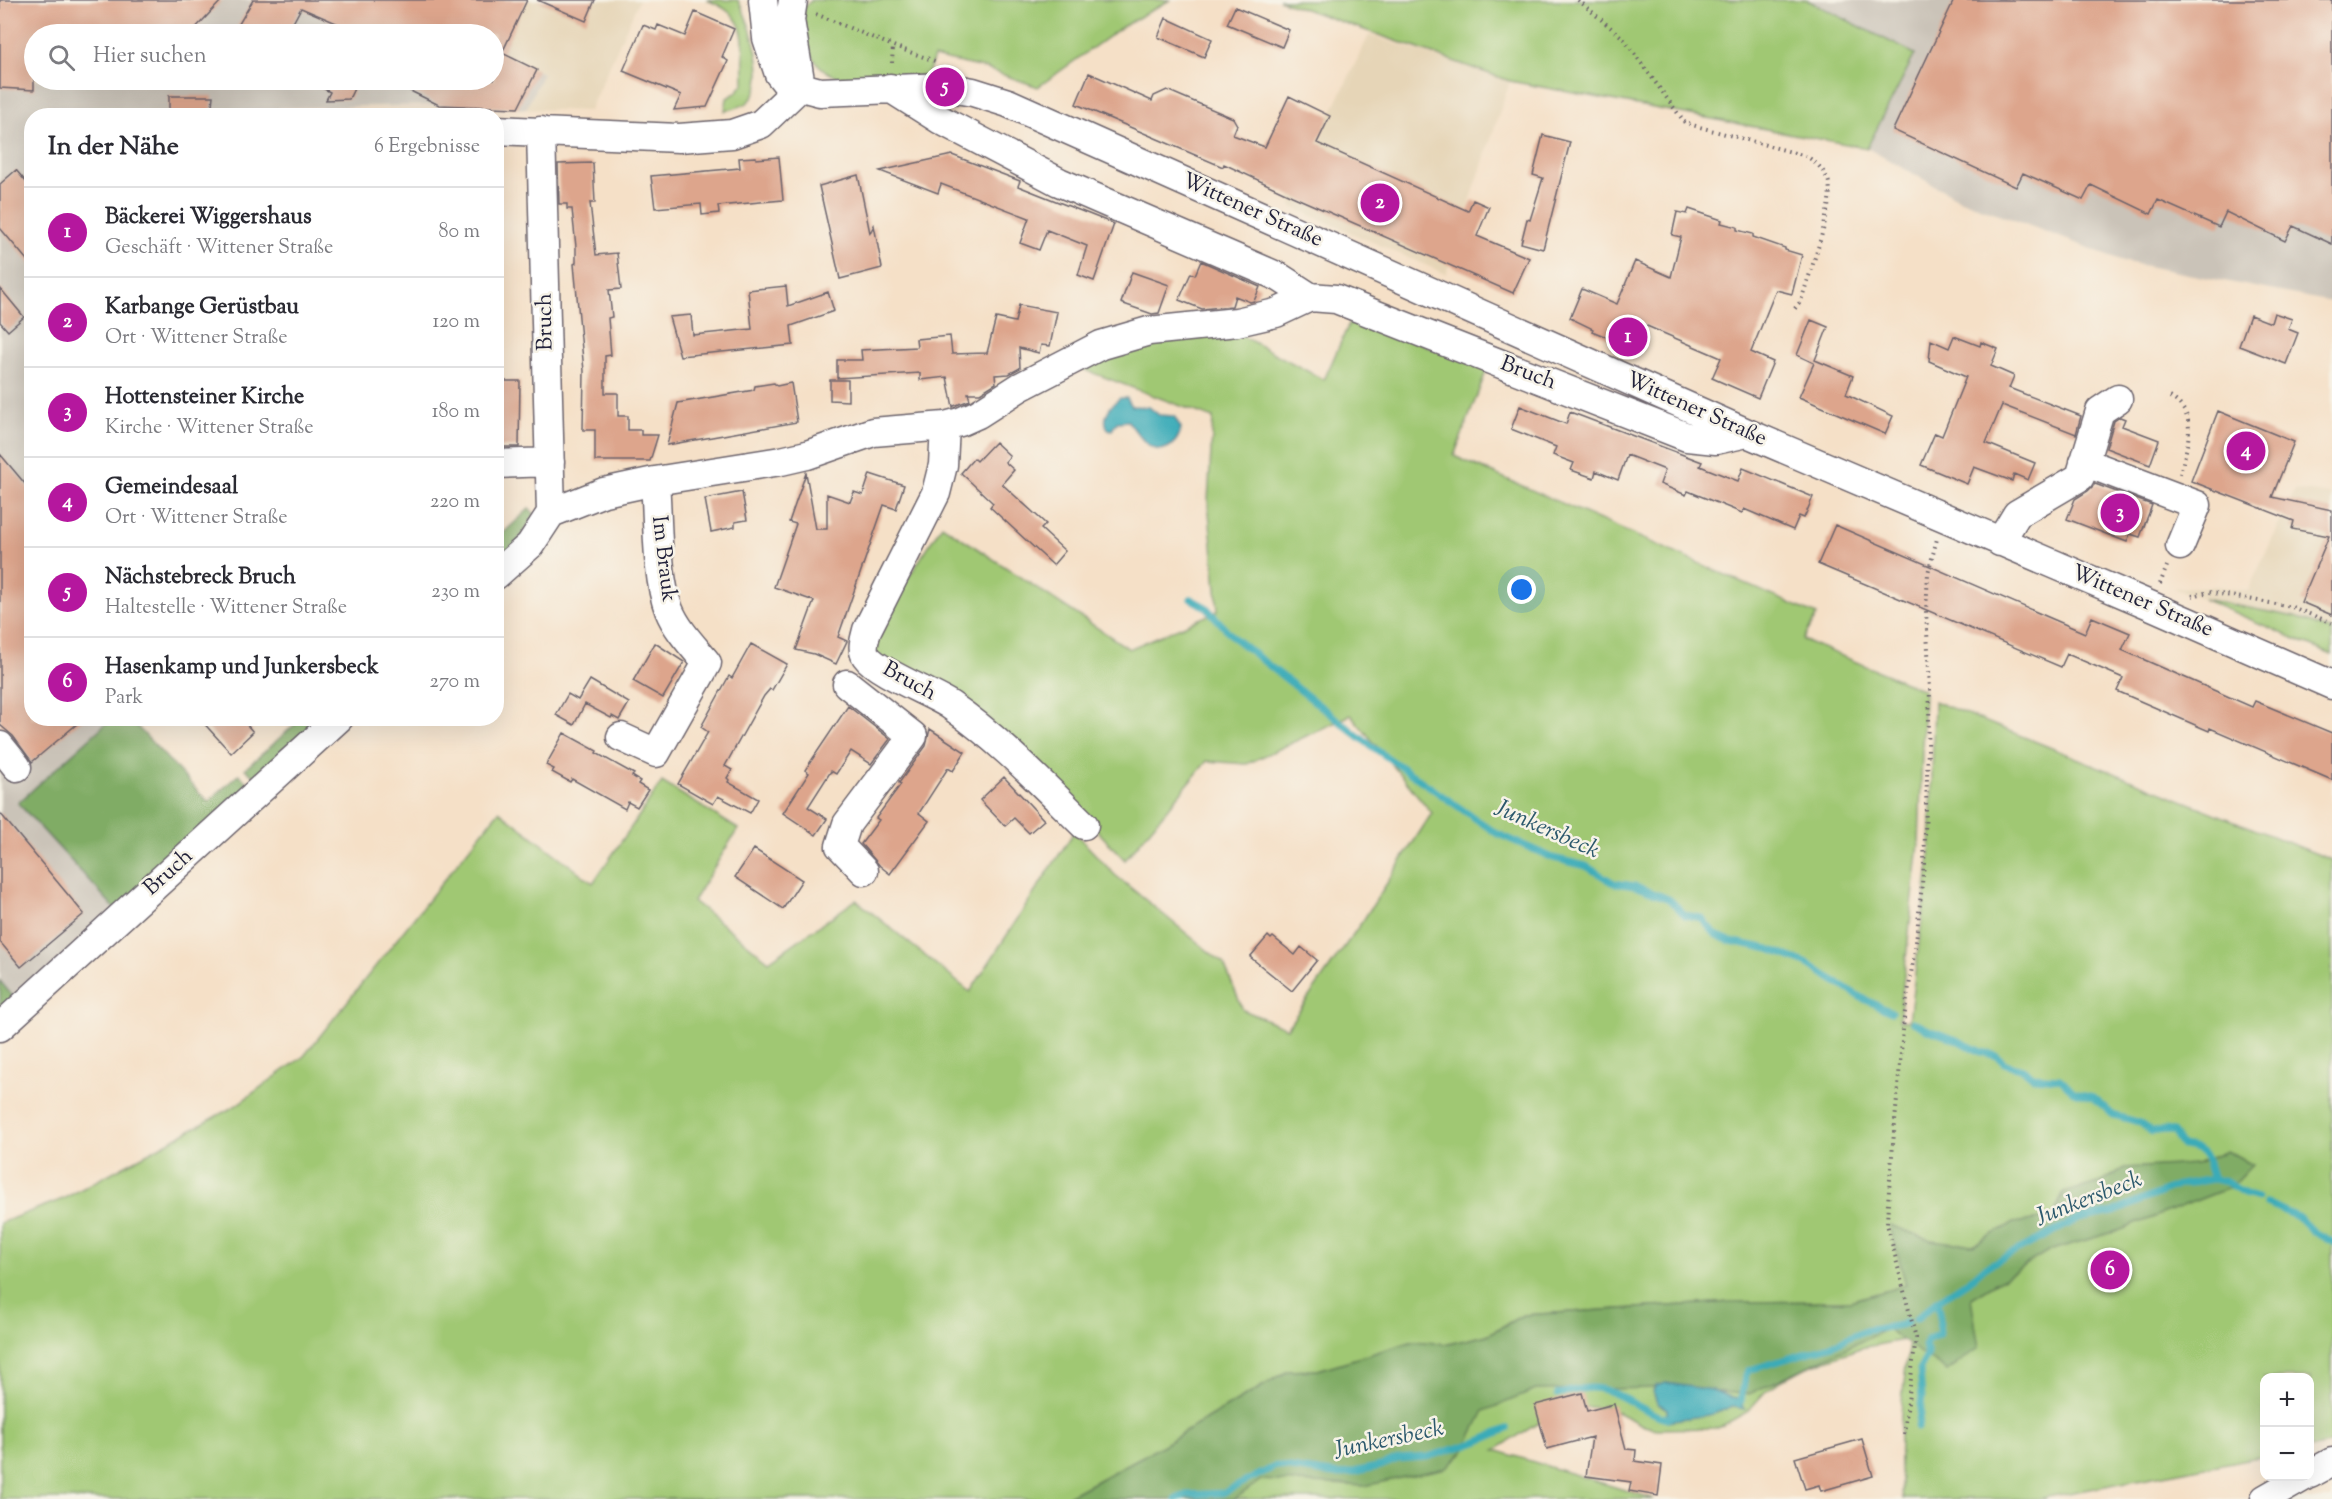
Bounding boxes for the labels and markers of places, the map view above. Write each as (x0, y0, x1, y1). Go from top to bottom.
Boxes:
pin: 5 (926, 64, 964, 110)
pin: 2 (1360, 180, 1400, 226)
pin: 1 (1608, 314, 1648, 360)
pin: 4 (2226, 428, 2266, 474)
pin: 3 (2100, 490, 2140, 536)
pin: 6 (2090, 1248, 2130, 1292)

